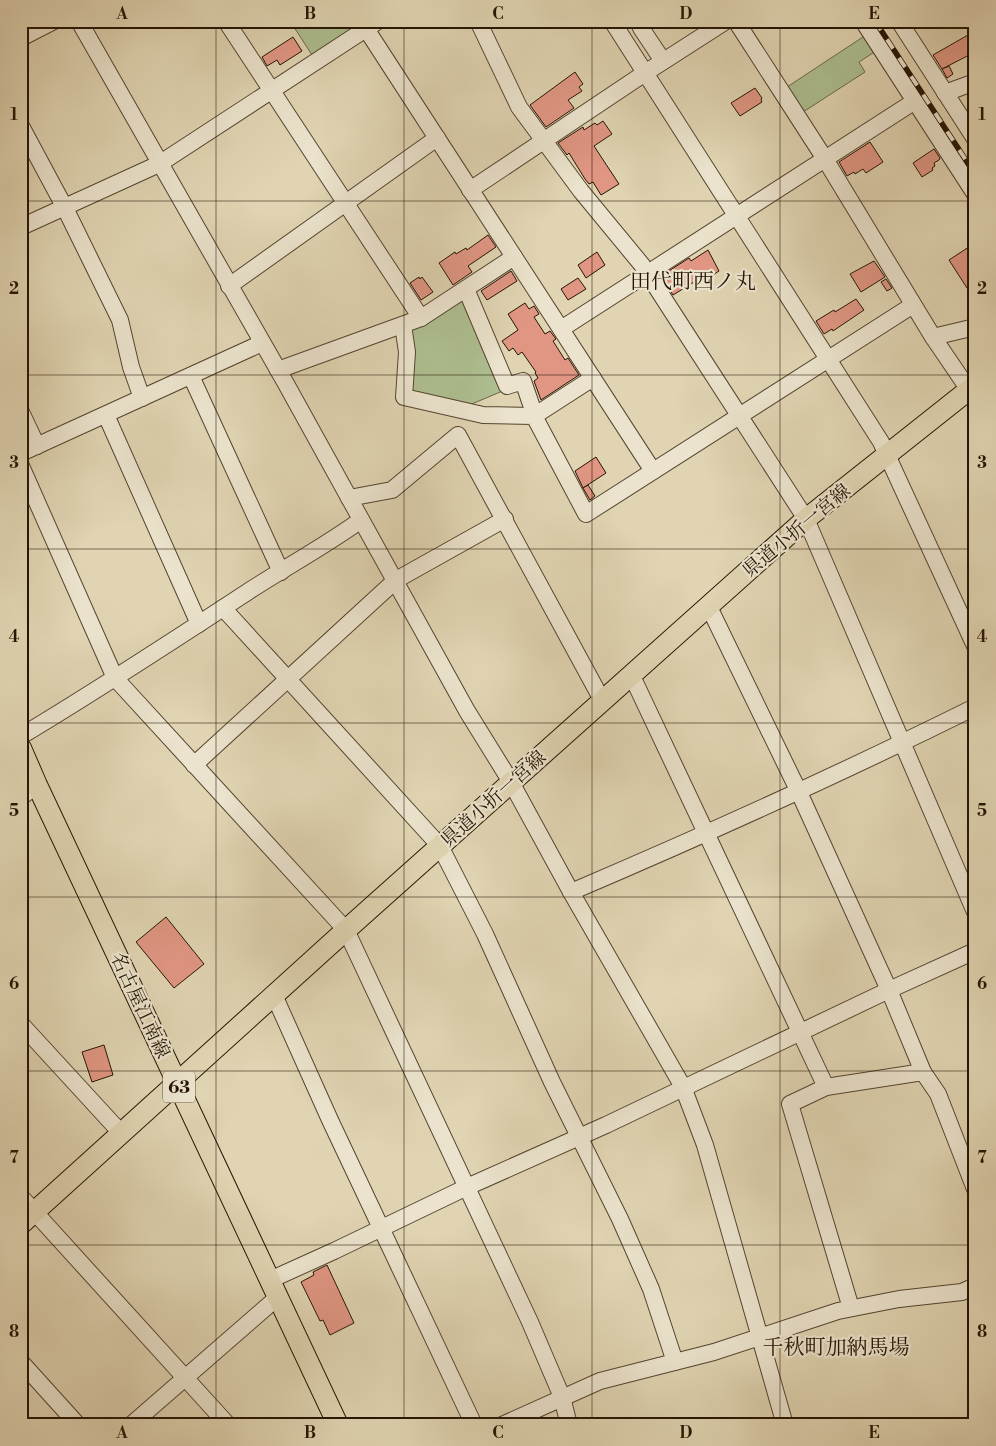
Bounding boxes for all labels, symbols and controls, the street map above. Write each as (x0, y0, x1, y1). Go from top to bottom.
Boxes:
text: A (115, 4, 128, 24)
text: B (304, 4, 316, 24)
text: C (492, 4, 504, 24)
text: D (680, 4, 693, 24)
text: E (868, 4, 880, 24)
text: 1 (10, 105, 18, 125)
text: 1 (978, 105, 986, 125)
district label: 田代町西ノ丸 (630, 269, 756, 295)
text: 2 (9, 279, 19, 299)
text: 2 (977, 279, 987, 299)
text: 3 (9, 453, 19, 473)
text: 3 (977, 453, 987, 473)
street label: 県道小折一宮線 (738, 479, 855, 583)
text: 4 (9, 627, 20, 647)
text: 4 (977, 627, 988, 647)
street label: 県道小折一宮線 (436, 745, 551, 852)
text: 5 (9, 801, 19, 821)
text: 5 (977, 801, 987, 821)
street label: 名古屋江南線 (105, 949, 175, 1062)
text: 6 (9, 974, 19, 994)
text: 6 (977, 974, 987, 994)
road number: 63 (163, 1072, 195, 1102)
text: 7 (9, 1148, 19, 1168)
text: 7 (977, 1148, 987, 1168)
text: 8 (9, 1322, 19, 1342)
text: 8 (977, 1322, 987, 1342)
district label: 千秋町加納馬場 (763, 1335, 910, 1361)
text: A (115, 1423, 128, 1443)
text: B (304, 1423, 316, 1443)
text: C (492, 1423, 504, 1443)
text: D (680, 1423, 693, 1443)
text: E (868, 1423, 880, 1443)

